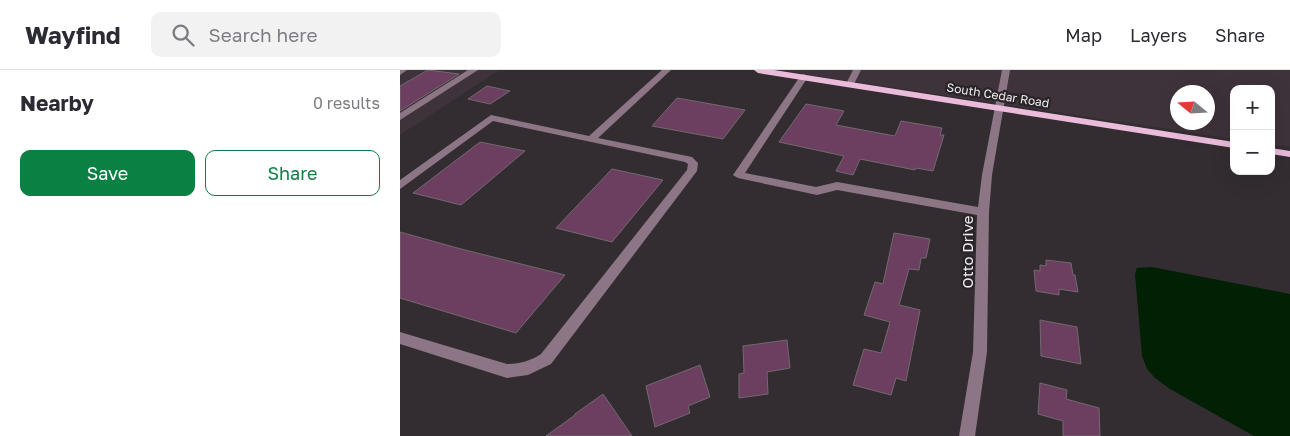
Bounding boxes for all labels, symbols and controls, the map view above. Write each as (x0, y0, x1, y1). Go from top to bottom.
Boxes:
search box (151, 12, 501, 57)
text: Wayfind (25, 20, 121, 49)
icon: search (169, 21, 197, 49)
text: Search here (209, 23, 317, 46)
text: Map (1065, 24, 1102, 46)
text: Layers (1130, 24, 1187, 46)
text: Share (1215, 24, 1265, 46)
street label: South Cedar Road (946, 79, 1050, 111)
north arrow (1170, 85, 1215, 130)
map controls (1230, 85, 1275, 175)
button: + (1230, 85, 1275, 130)
text: Nearby (20, 90, 94, 116)
text: 0 results (313, 93, 380, 113)
button: − (1230, 130, 1275, 175)
button: Save (20, 150, 195, 196)
button: Share (205, 150, 380, 196)
street label: Otto Drive (958, 215, 976, 288)

